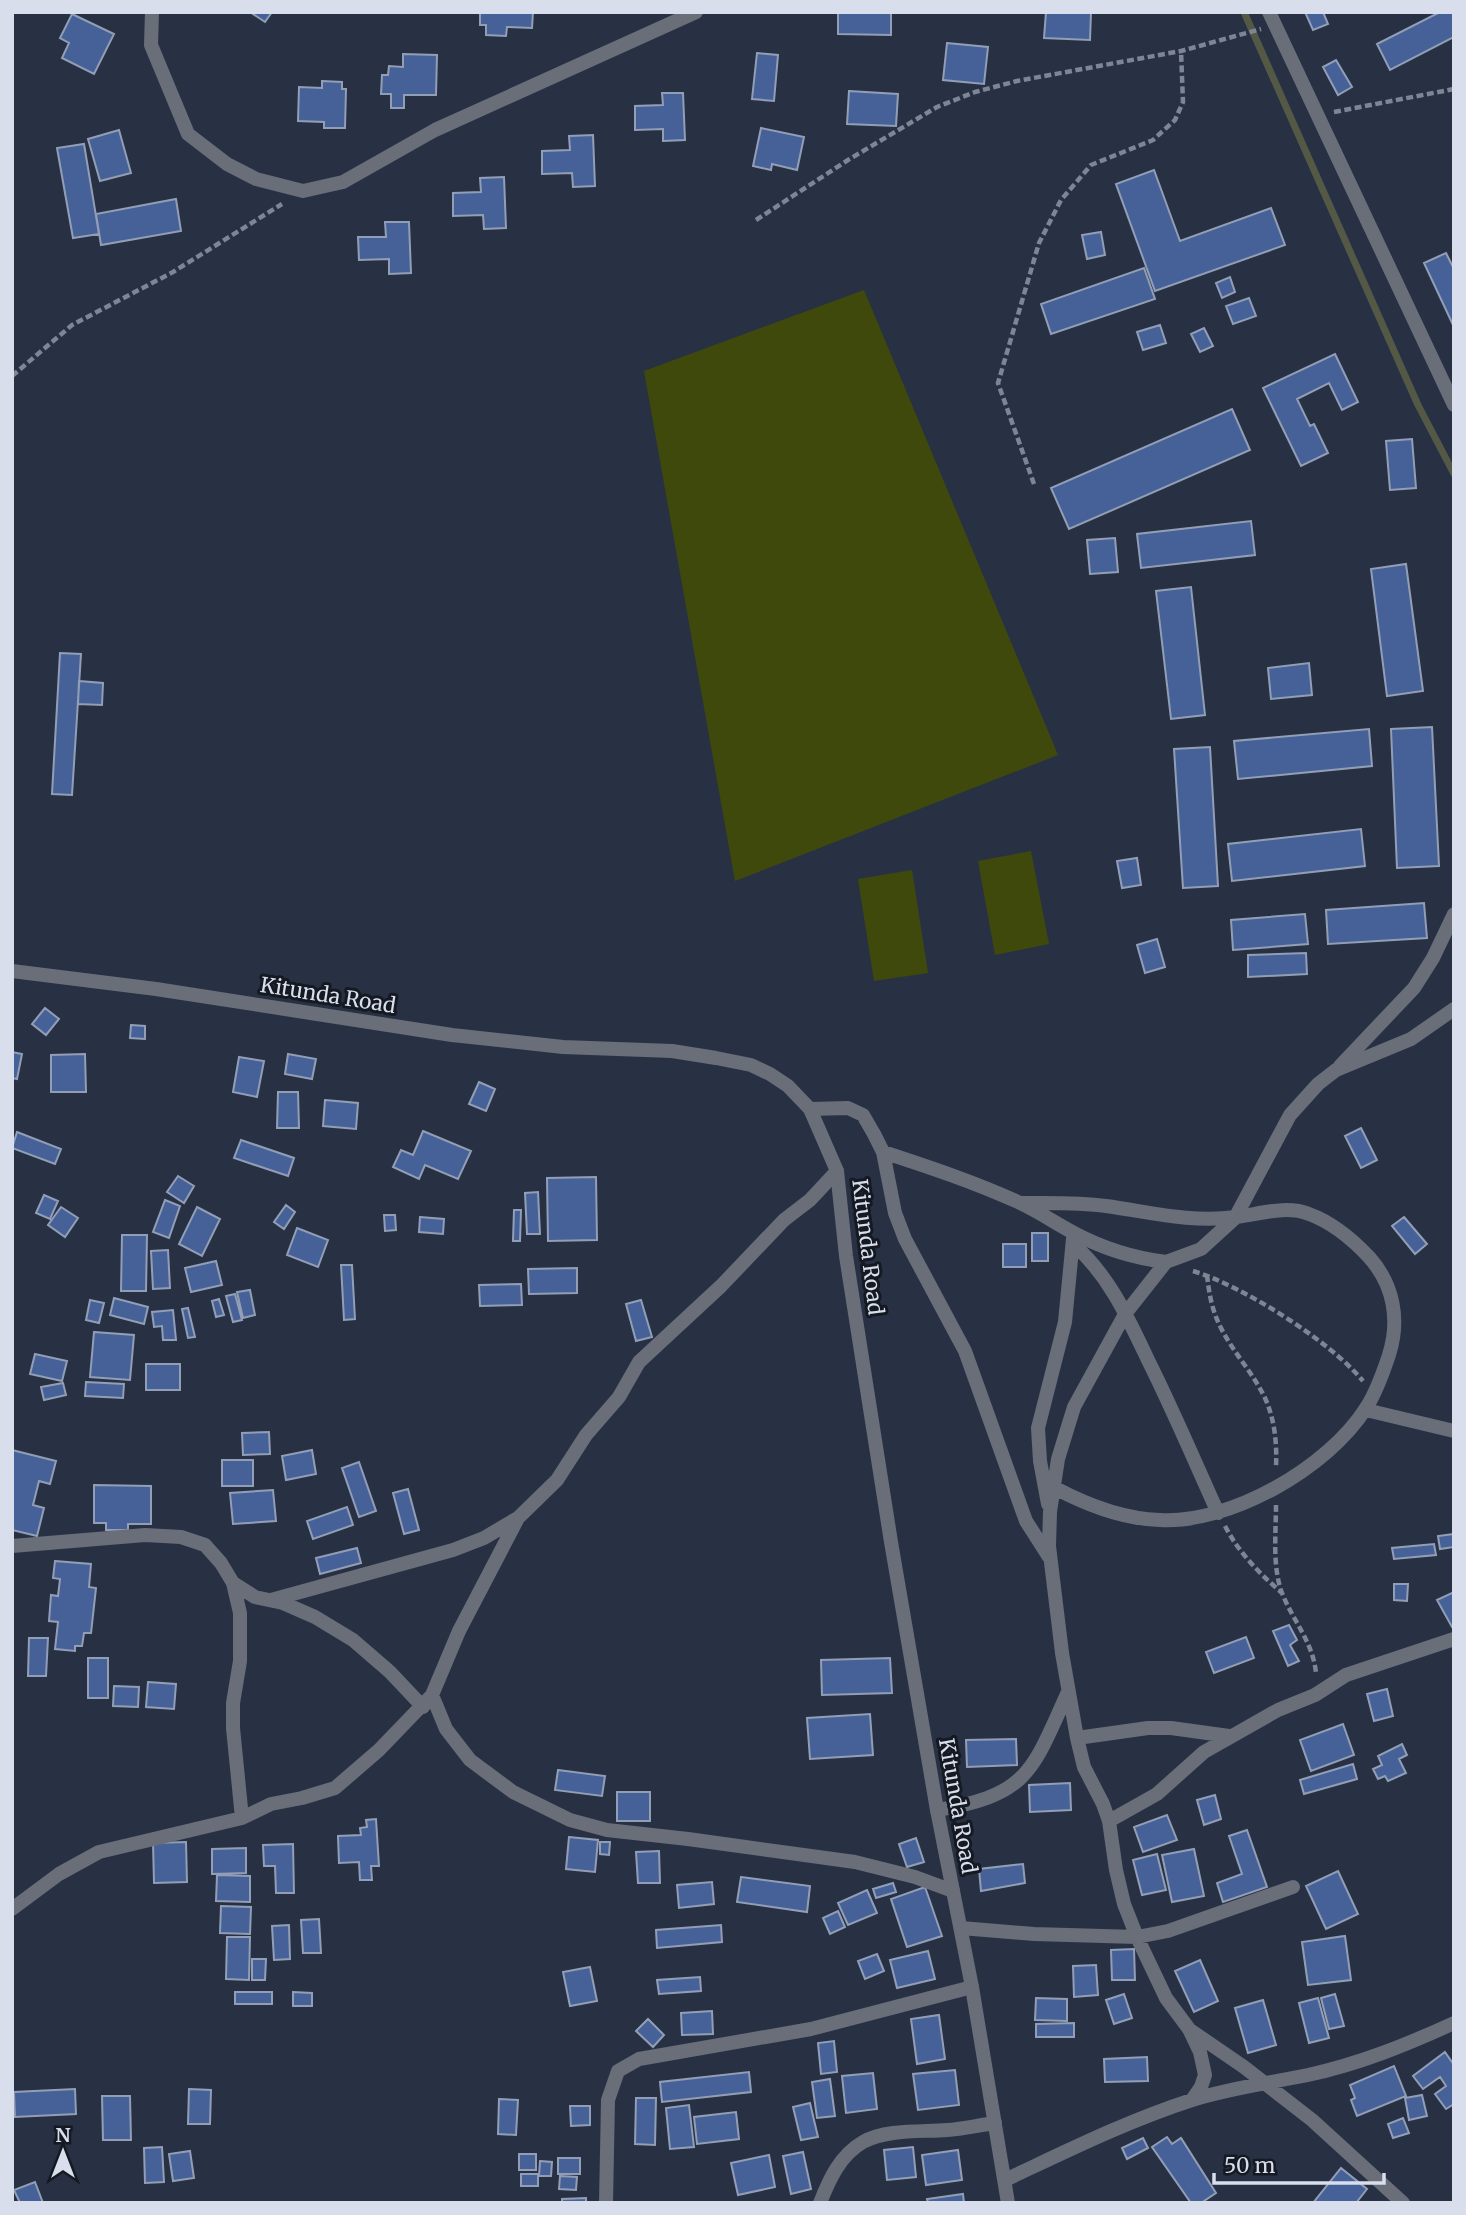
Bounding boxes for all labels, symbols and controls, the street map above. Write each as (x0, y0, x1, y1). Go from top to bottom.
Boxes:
street label: Kitunda Road (258, 971, 398, 1019)
street label: Kitunda Road (846, 1177, 890, 1317)
street label: Kitunda Road (933, 1736, 983, 1876)
north arrow (28, 2117, 98, 2187)
text: N (55, 2123, 71, 2147)
scale bar (1214, 2142, 1384, 2186)
text: 50 m (1224, 2152, 1275, 2179)

